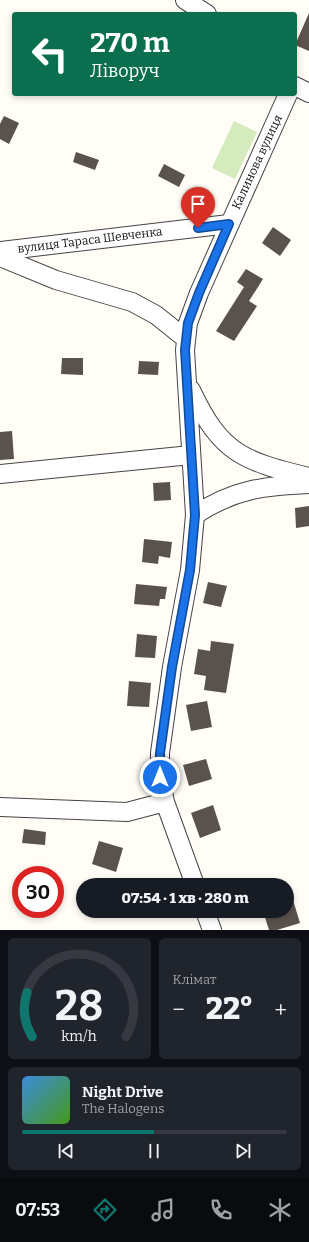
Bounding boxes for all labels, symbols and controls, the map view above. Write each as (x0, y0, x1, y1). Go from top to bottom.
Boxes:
text: 270 m (90, 26, 170, 59)
icon: left (24, 28, 76, 80)
text: Ліворуч (90, 60, 159, 82)
street label: Калинова вулиця (229, 112, 285, 211)
pin (181, 187, 215, 228)
icon: arrive (187, 193, 209, 215)
street label: вулиця Тараса Шевченка (17, 224, 164, 256)
position arrow (139, 756, 181, 798)
speed limit sign: 30 (12, 866, 64, 918)
text: 07:54 · 1 хв · 280 m (122, 889, 248, 907)
text: Клімат (173, 972, 216, 987)
text: 28 (55, 980, 103, 1030)
text: 22° (206, 991, 253, 1027)
text: − (173, 996, 185, 1023)
text: + (274, 996, 287, 1023)
text: km/h (62, 1027, 97, 1044)
text: Night Drive (82, 1083, 163, 1101)
text: The Halogens (82, 1101, 164, 1116)
icon: previous (55, 1140, 77, 1162)
icon: pause (143, 1140, 165, 1162)
icon: next (232, 1140, 254, 1162)
icon: directions (91, 1196, 119, 1224)
icon: music (149, 1196, 177, 1224)
icon: phone (207, 1196, 235, 1224)
icon: climate (266, 1196, 294, 1224)
text: 07:53 (15, 1199, 60, 1221)

